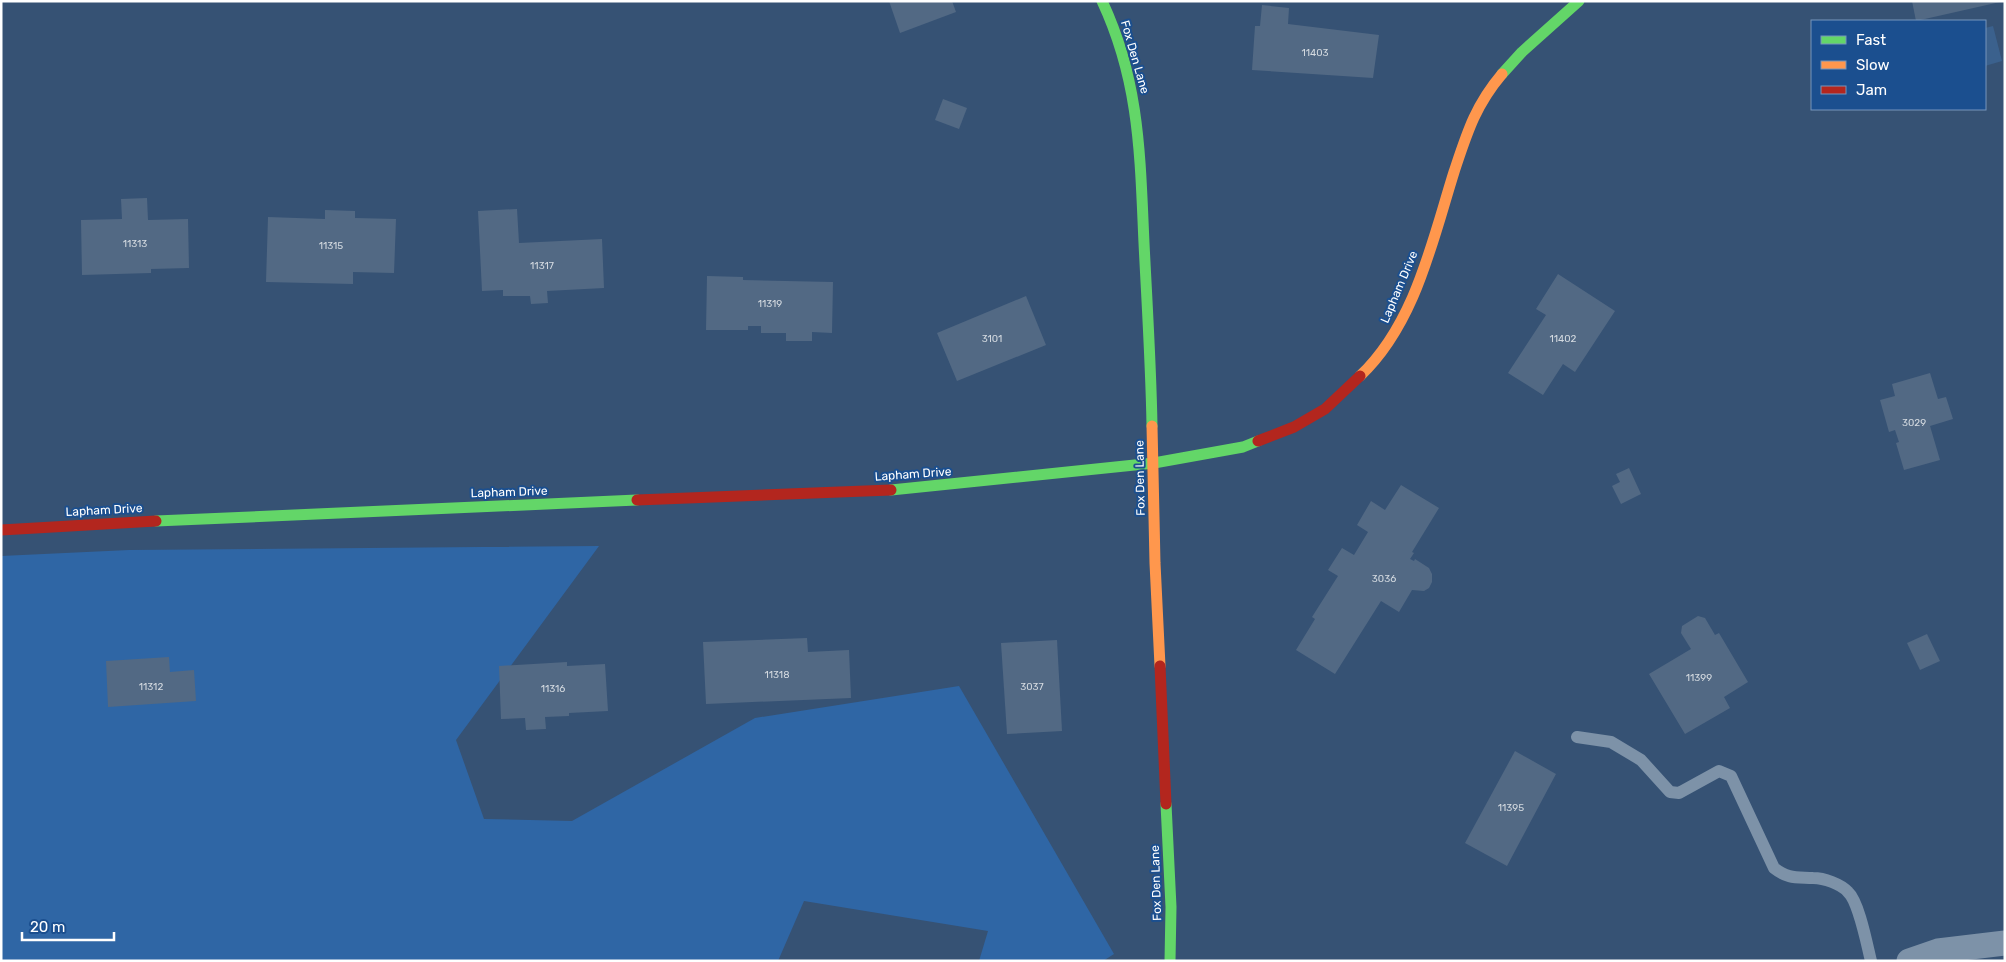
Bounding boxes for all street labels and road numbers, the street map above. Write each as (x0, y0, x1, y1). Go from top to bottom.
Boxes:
street label: Fox Den Lane (1118, 19, 1152, 96)
street label: Lapham Drive (1378, 249, 1421, 325)
street label: Fox Den Lane (1132, 440, 1148, 516)
street label: Lapham Drive (874, 464, 952, 484)
street label: Lapham Drive (470, 484, 548, 500)
street label: Lapham Drive (65, 501, 143, 519)
street label: Fox Den Lane (1148, 845, 1164, 921)

